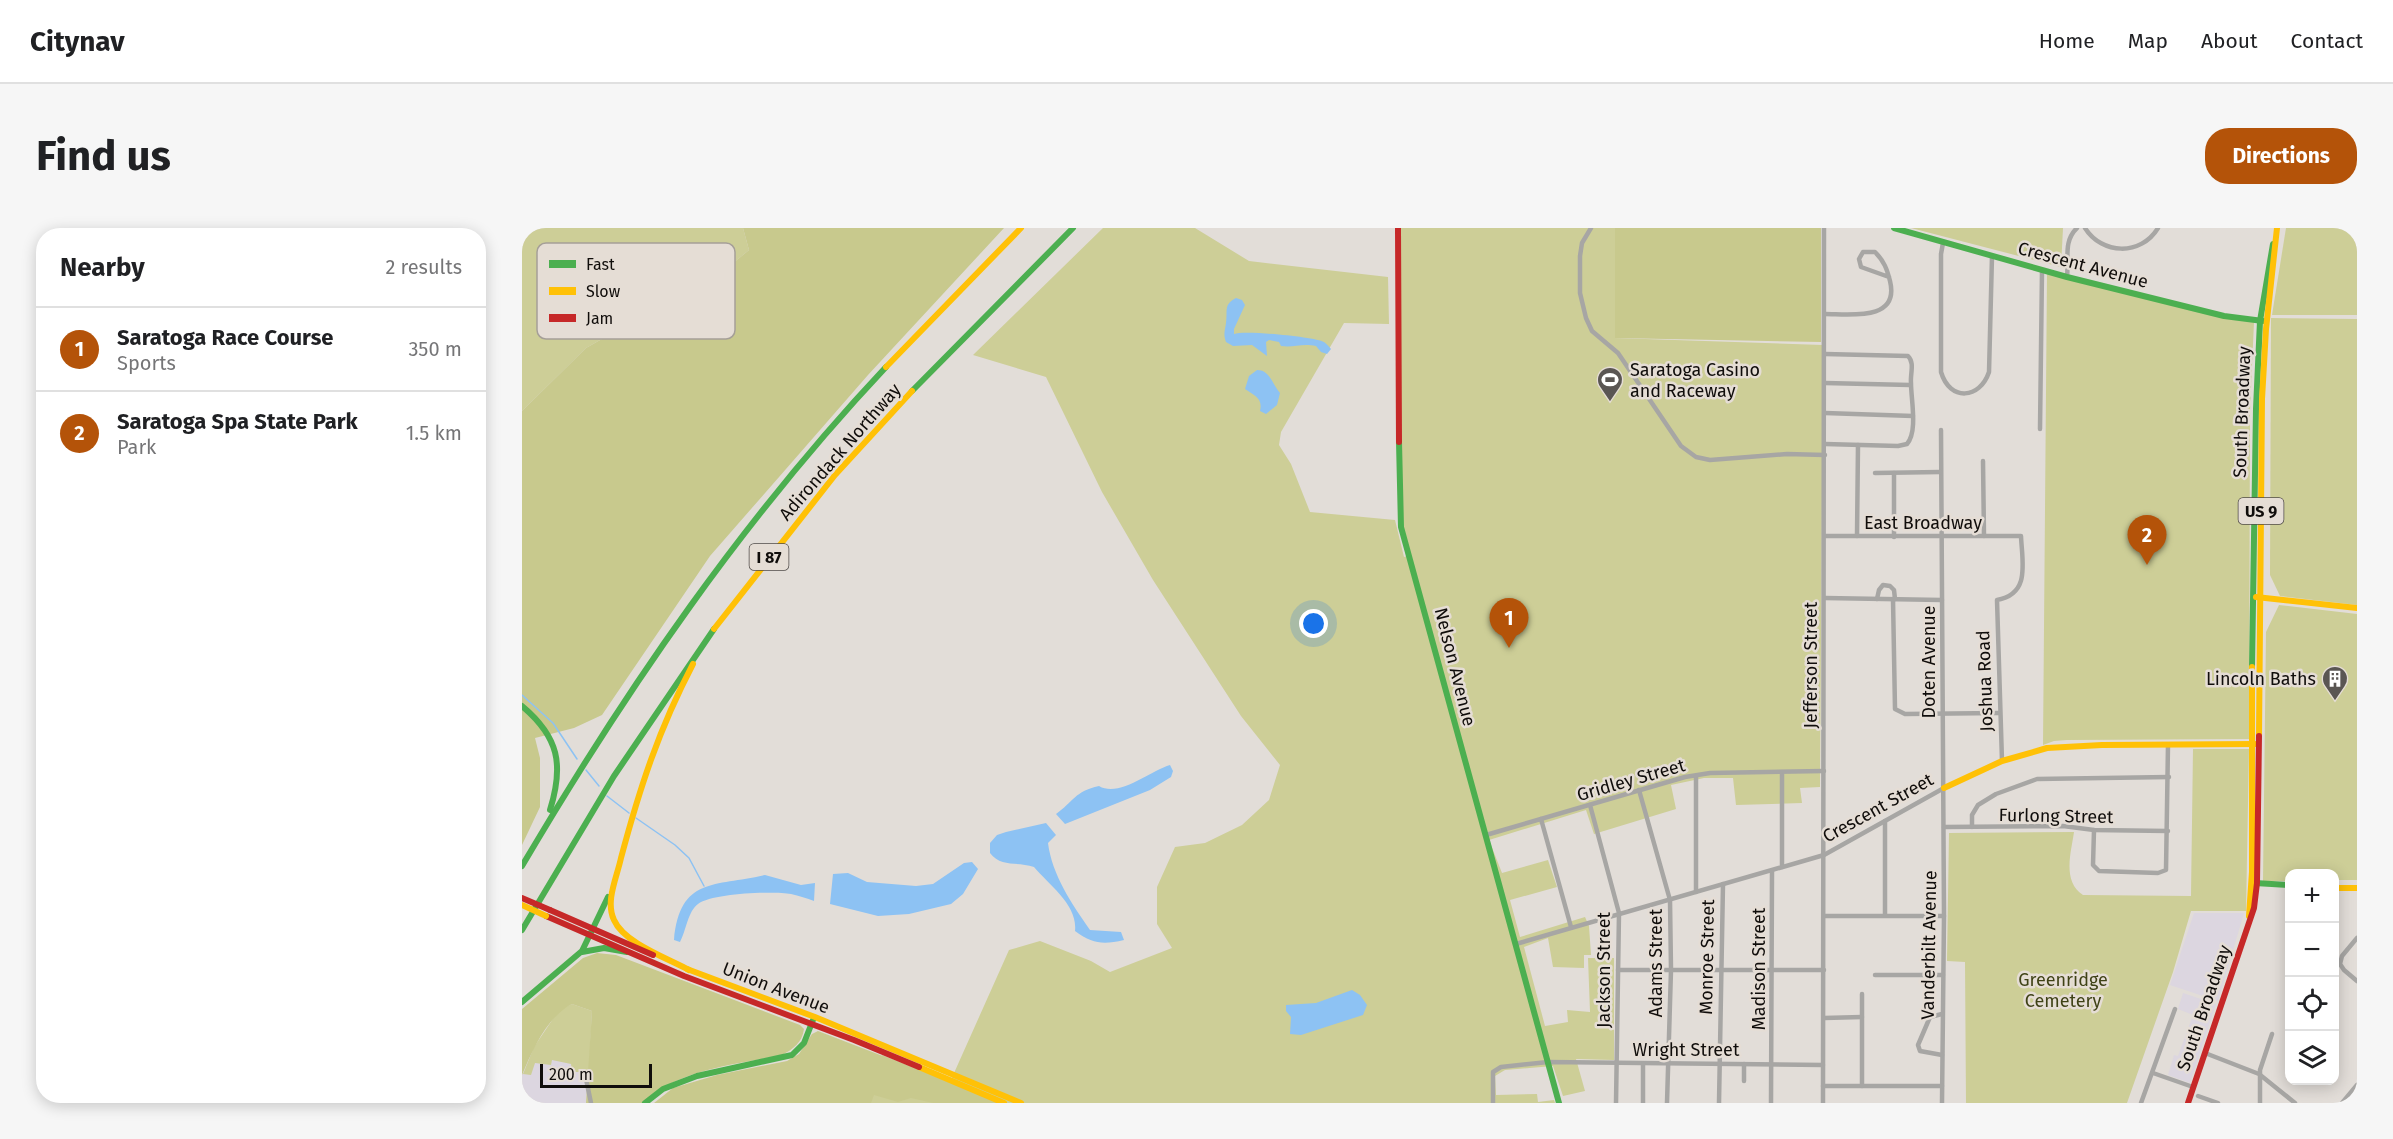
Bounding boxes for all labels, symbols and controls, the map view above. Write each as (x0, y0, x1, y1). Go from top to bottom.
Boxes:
text: Citynav (30, 25, 125, 58)
text: Home (2039, 28, 2095, 54)
text: Map (2128, 28, 2168, 54)
text: About (2201, 28, 2258, 54)
text: Contact (2291, 28, 2363, 54)
button: Directions (2205, 128, 2357, 184)
text: Find us (36, 131, 171, 181)
street label: Crescent Avenue (2015, 237, 2151, 293)
legend (537, 243, 735, 339)
text: Nearby (60, 252, 145, 283)
text: 2 results (385, 255, 462, 279)
text: Fast (586, 255, 615, 274)
text: Slow (586, 282, 621, 301)
text: Jam (586, 309, 613, 328)
text: Saratoga Race Course (117, 324, 333, 351)
text: 1 (75, 337, 84, 361)
text: 350 m (408, 337, 462, 361)
street label: South Broadway (2229, 346, 2255, 478)
text: Sports (117, 351, 176, 375)
place label: Saratoga Casino and Raceway (1630, 359, 1760, 402)
sports icon: Saratoga Casino and Raceway (1595, 365, 1625, 403)
street label: Adirondack Northway (774, 379, 906, 525)
text: Saratoga Spa State Park (117, 408, 358, 435)
text: 2 (74, 421, 85, 445)
text: 1.5 km (406, 421, 462, 445)
text: Park (117, 435, 156, 459)
road number: US 9 (2238, 498, 2284, 524)
street label: East Broadway (1864, 512, 1982, 534)
pin: 2 (2128, 516, 2166, 565)
road number: I 87 (750, 544, 788, 570)
pin: 1 (1490, 598, 1528, 648)
street label: Jefferson Street (1800, 601, 1822, 728)
street label: Nelson Avenue (1430, 605, 1480, 729)
street label: Doten Avenue (1918, 605, 1940, 719)
your location (1299, 609, 1328, 638)
street label: Joshua Road (1972, 630, 1998, 732)
building icon: Lincoln Baths (2320, 664, 2350, 702)
place label: Lincoln Baths (2206, 668, 2316, 690)
street label: Gridley Street (1574, 754, 1688, 806)
street label: Crescent Street (1819, 768, 1938, 847)
street label: Furlong Street (1998, 804, 2114, 828)
map controls (2285, 869, 2339, 1085)
button: + (2285, 869, 2339, 923)
street label: Vanderbilt Avenue (1917, 870, 1941, 1020)
street label: Monroe Street (1695, 899, 1719, 1015)
street label: Madison Street (1748, 907, 1770, 1030)
street label: Adams Street (1645, 908, 1667, 1017)
street label: Jackson Street (1593, 911, 1615, 1028)
button: − (2285, 923, 2339, 977)
street label: South Broadway (2172, 942, 2236, 1074)
street label: Union Avenue (719, 957, 833, 1019)
park label: Greenridge Cemetery (2018, 969, 2108, 1012)
button: locate (2285, 977, 2339, 1031)
button: layers (2285, 1031, 2339, 1085)
street label: Wright Street (1633, 1039, 1740, 1061)
scale bar (540, 1061, 652, 1088)
text: 200 m (549, 1065, 593, 1084)

